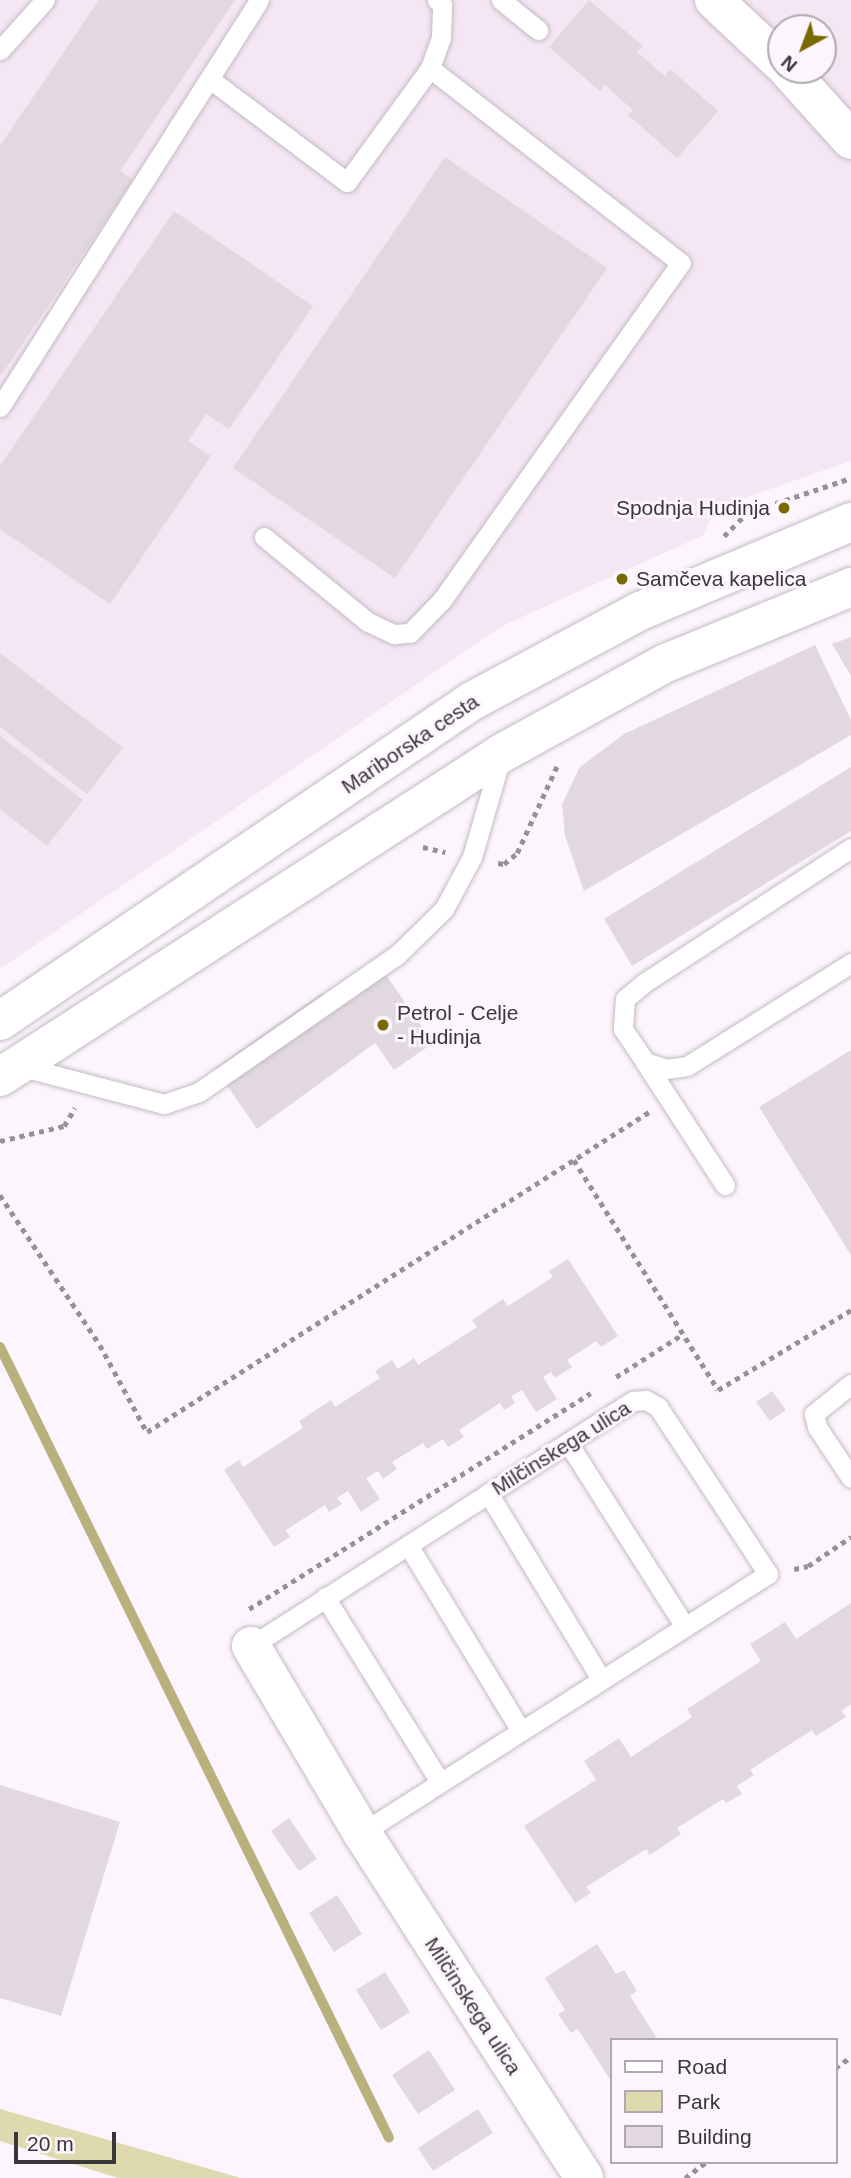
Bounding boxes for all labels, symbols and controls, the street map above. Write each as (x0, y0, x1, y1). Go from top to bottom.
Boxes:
north arrow (767, 14, 837, 84)
text: N (777, 51, 801, 76)
place label: Spodnja Hudinja (616, 495, 770, 521)
marker: Spodnja Hudinja (776, 500, 792, 516)
place label: Samčeva kapelica (636, 566, 806, 592)
marker: Samčeva kapelica (614, 571, 630, 587)
street label: Mariborska cesta (337, 689, 483, 799)
place label: Petrol - Celje - Hudinja (397, 1000, 518, 1050)
marker: Petrol - Celje - Hudinja (375, 1017, 391, 1033)
street label: Milčinskega ulica (487, 1395, 635, 1501)
street label: Milčinskega ulica (419, 1933, 527, 2079)
legend (610, 2038, 837, 2164)
text: Road (677, 2055, 727, 2078)
text: Park (677, 2090, 720, 2113)
scale bar (18, 2118, 119, 2162)
text: Building (677, 2125, 752, 2148)
text: 20 m (27, 2132, 74, 2155)

